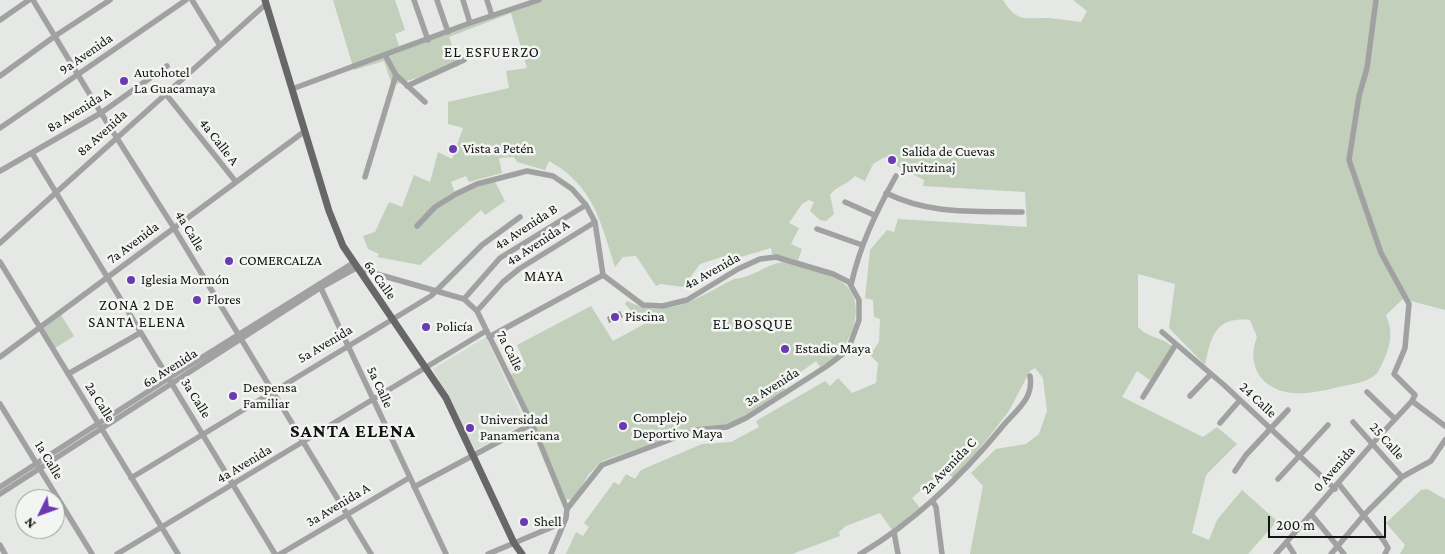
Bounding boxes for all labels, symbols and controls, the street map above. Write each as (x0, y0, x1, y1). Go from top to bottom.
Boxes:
street label: 9a Avenida (56, 30, 116, 78)
district label: EL ESFUERZO (443, 43, 541, 61)
place label: Autohotel La Guacamaya (134, 65, 216, 98)
marker: Autohotel La Guacamaya (118, 75, 130, 87)
street label: 8a Avenida A (44, 84, 114, 136)
street label: 8a Avenida (73, 106, 131, 160)
street label: 4a Calle A (195, 115, 243, 169)
place label: Vista a Petén (463, 141, 534, 157)
marker: Vista a Petén (447, 143, 459, 155)
place label: Salida de Cuevas Juvitzinaj (902, 144, 995, 176)
marker: Salida de Cuevas Juvitzinaj (886, 154, 898, 166)
street label: 4a Avenida B (491, 200, 561, 254)
street label: 4a Calle (171, 208, 209, 254)
street label: 4a Avenida A (503, 216, 573, 270)
street label: 7a Avenida (104, 218, 162, 268)
street label: 4a Avenida (681, 249, 743, 293)
place label: COMERCALZA (239, 253, 322, 269)
marker: COMERCALZA (223, 255, 235, 267)
street label: 6a Calle (360, 257, 400, 303)
district label: MAYA (523, 267, 565, 285)
place label: Iglesia Mormón (141, 272, 229, 288)
marker: Iglesia Mormón (125, 274, 137, 286)
place label: Flores (207, 292, 241, 308)
marker: Flores (191, 294, 203, 306)
district label: ZONA 2 DE SANTA ELENA (87, 296, 187, 331)
place label: Piscina (625, 309, 665, 325)
marker: Piscina (609, 311, 621, 323)
district label: EL BOSQUE (712, 315, 794, 333)
place label: Policía (436, 319, 473, 335)
street label: 5a Avenida (295, 321, 355, 367)
marker: Policía (420, 321, 432, 333)
street label: 7a Calle (493, 328, 527, 374)
place label: Estadio Maya (795, 341, 871, 357)
marker: Estadio Maya (779, 343, 791, 355)
street label: 6a Avenida (140, 345, 200, 391)
street label: 5a Calle (363, 364, 397, 410)
street label: 3a Avenida (742, 364, 802, 410)
street label: 3a Calle (177, 375, 215, 421)
street label: 2a Calle (81, 379, 119, 425)
street label: 24 Calle (1236, 379, 1280, 421)
place label: Despensa Familiar (243, 380, 297, 412)
marker: Despensa Familiar (227, 390, 239, 402)
place label: Complejo Deportivo Maya (633, 410, 723, 442)
place label: Universidad Panamericana (480, 412, 560, 444)
street label: 25 Calle (1366, 419, 1408, 463)
district label: SANTA ELENA (289, 420, 417, 442)
marker: Complejo Deportivo Maya (617, 420, 629, 432)
marker: Universidad Panamericana (464, 422, 476, 434)
street label: 2a Avenida C (918, 434, 980, 498)
street label: 1a Calle (31, 438, 67, 482)
street label: 4a Avenida (213, 441, 275, 487)
street label: 0 Avenida (1309, 442, 1359, 496)
street label: 3a Avenida A (303, 479, 373, 531)
north arrow (15, 489, 65, 539)
scale bar (1270, 506, 1388, 538)
text: N (20, 514, 39, 532)
place label: Shell (534, 514, 562, 530)
marker: Shell (518, 516, 530, 528)
text: 200 m (1276, 517, 1315, 533)

